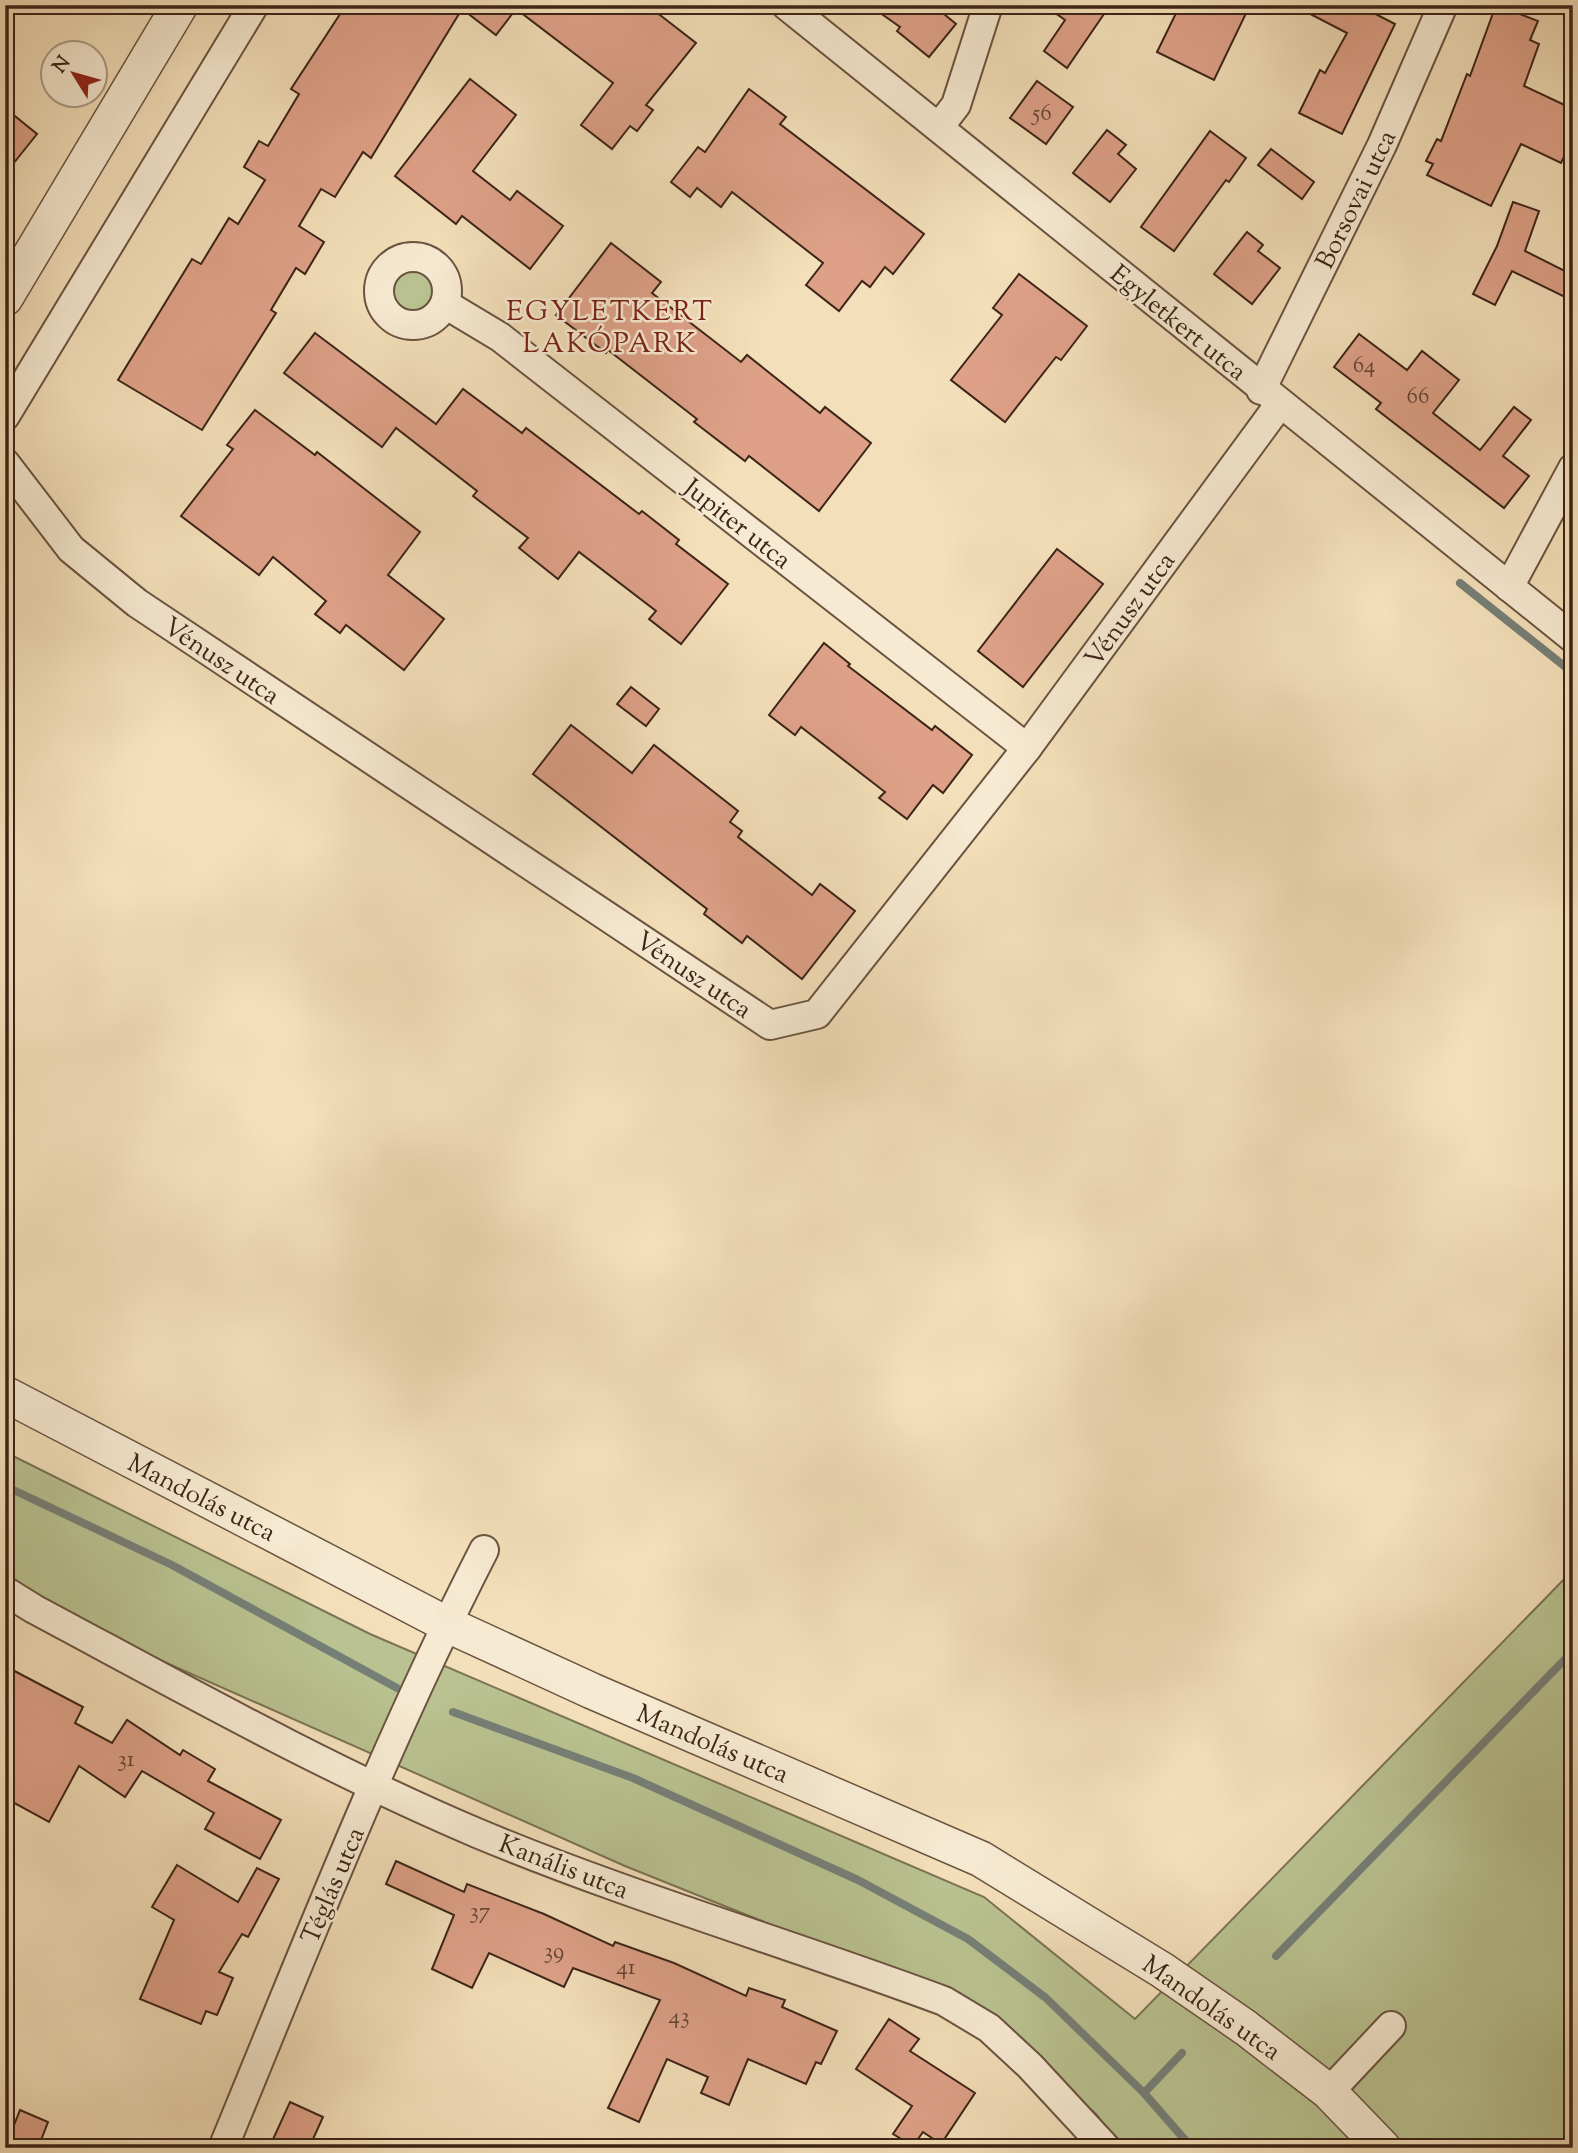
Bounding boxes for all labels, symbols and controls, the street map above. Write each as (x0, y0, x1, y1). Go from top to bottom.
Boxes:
north arrow (38, 38, 108, 108)
text: N (47, 51, 78, 79)
house number: 56 (1030, 98, 1052, 131)
street label: Borsovai utca (1308, 124, 1407, 276)
street label: Egyletkert utca (1101, 257, 1254, 391)
district label: EGYLETKERT LAKÓPARK (506, 293, 714, 365)
house number: 64 (1353, 350, 1375, 383)
house number: 66 (1407, 381, 1429, 414)
street label: Jupiter utca (673, 470, 798, 579)
street label: Vénusz utca (1077, 545, 1185, 675)
street label: Vénusz utca (155, 609, 286, 715)
street label: Vénusz utca (627, 923, 758, 1029)
street label: Mandolás utca (120, 1446, 281, 1553)
street label: Mandolás utca (630, 1697, 794, 1794)
house number: 31 (117, 1744, 135, 1777)
street label: Téglás utca (293, 1822, 375, 1950)
street label: Kanális utca (493, 1827, 633, 1910)
house number: 37 (470, 1896, 491, 1929)
house number: 39 (544, 1936, 564, 1969)
street label: Mandolás utca (1134, 1947, 1288, 2071)
house number: 41 (616, 1952, 636, 1985)
house number: 43 (669, 2001, 689, 2034)

